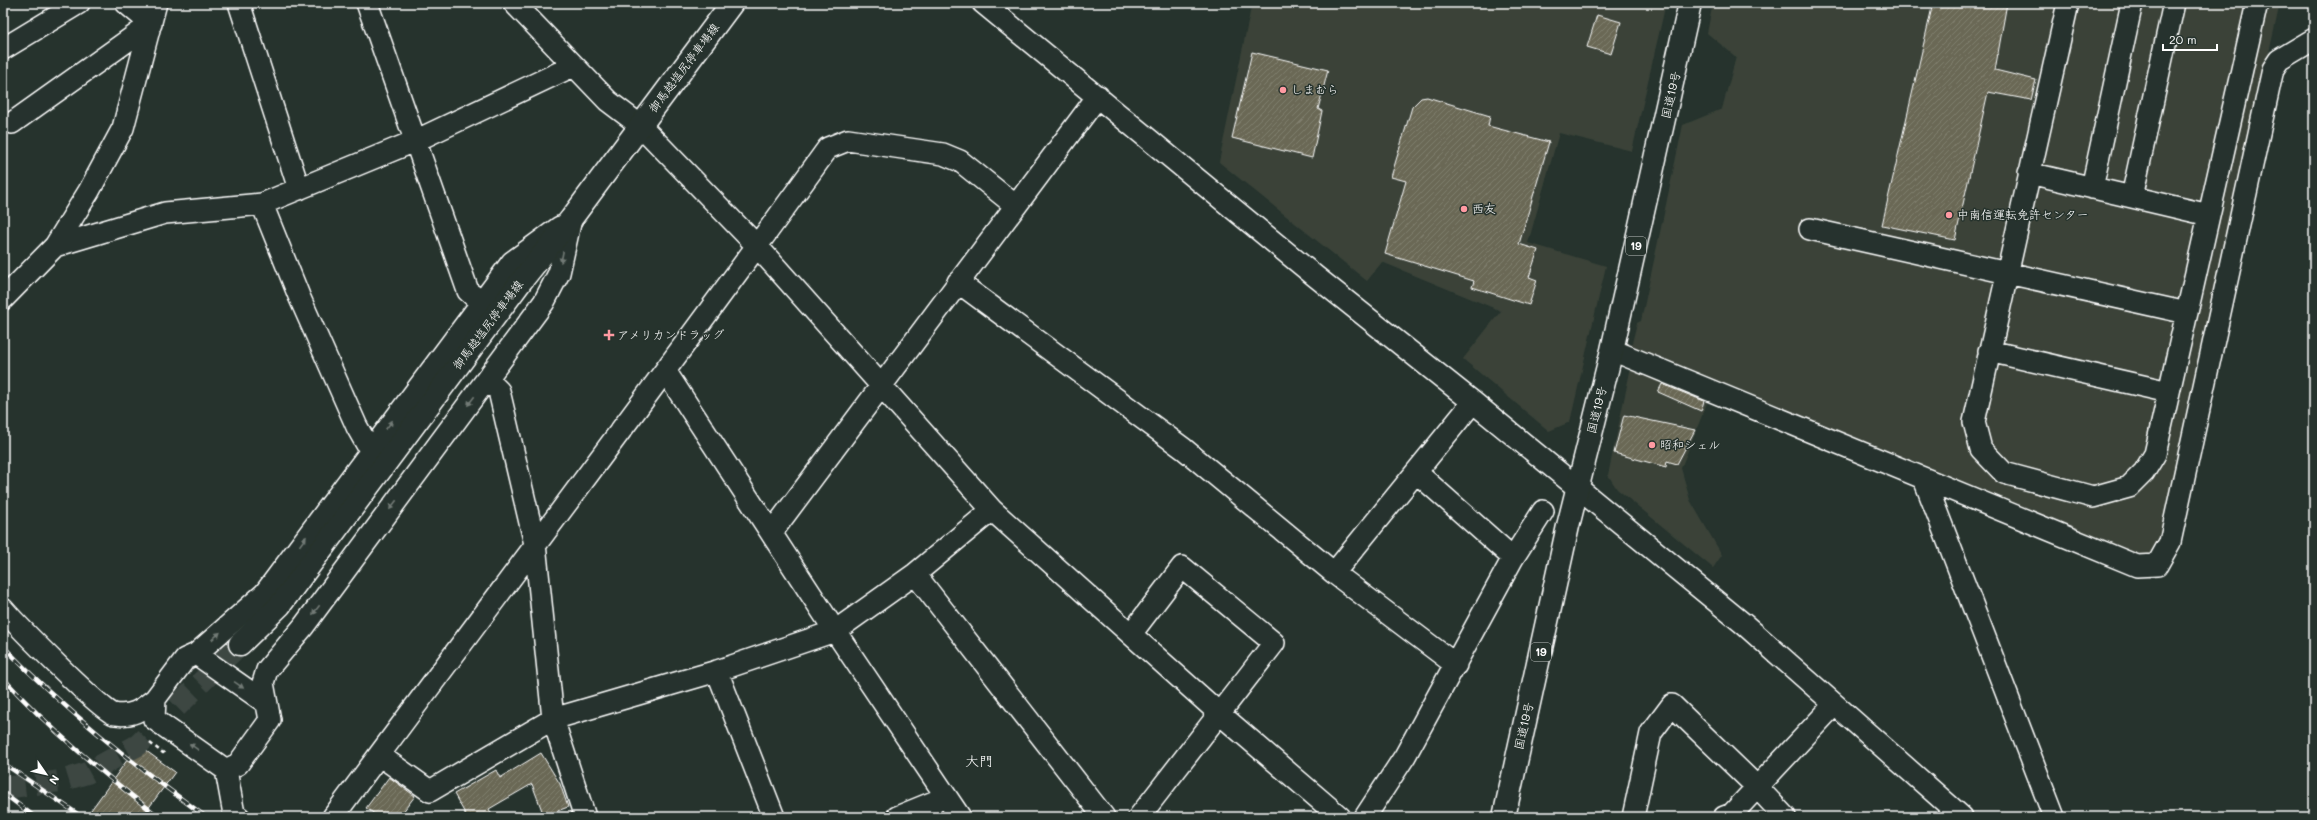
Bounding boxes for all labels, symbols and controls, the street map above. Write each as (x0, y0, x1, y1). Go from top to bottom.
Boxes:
street label: 御馬越塩尻停車場線 (644, 19, 722, 115)
scale bar (2163, 26, 2217, 52)
text: 20 m (2169, 31, 2197, 47)
street label: 国道19号 (1657, 69, 1683, 120)
place label: しまむら (1291, 81, 1339, 97)
marker: しまむら (1278, 85, 1288, 95)
place label: 西友 (1472, 200, 1496, 216)
marker: 西友 (1459, 204, 1469, 214)
place label: 中南信運転免許センター (1957, 206, 2089, 222)
marker: 中南信運転免許センター (1944, 210, 1954, 220)
road number: 19 (1626, 237, 1646, 255)
one-way arrow (559, 251, 565, 263)
street label: 御馬越塩尻停車場線 (448, 276, 526, 372)
place label: アメリカンドラッグ (617, 326, 725, 342)
marker: アメリカンドラッグ (604, 330, 614, 340)
street label: 国道19号 (1582, 384, 1610, 435)
one-way arrow (467, 396, 475, 407)
one-way arrow (385, 420, 393, 430)
place label: 昭和シェル (1660, 436, 1720, 452)
marker: 昭和シェル (1647, 440, 1657, 450)
one-way arrow (389, 500, 398, 511)
one-way arrow (299, 535, 308, 546)
one-way arrow (312, 604, 320, 615)
one-way arrow (211, 632, 222, 641)
road number: 19 (1531, 643, 1551, 661)
one-way arrow (234, 681, 245, 689)
street label: 国道19号 (1510, 700, 1536, 751)
one-way arrow (189, 743, 199, 751)
district label: 大門 (965, 751, 993, 770)
north arrow (26, 754, 66, 794)
text: N (46, 772, 63, 788)

